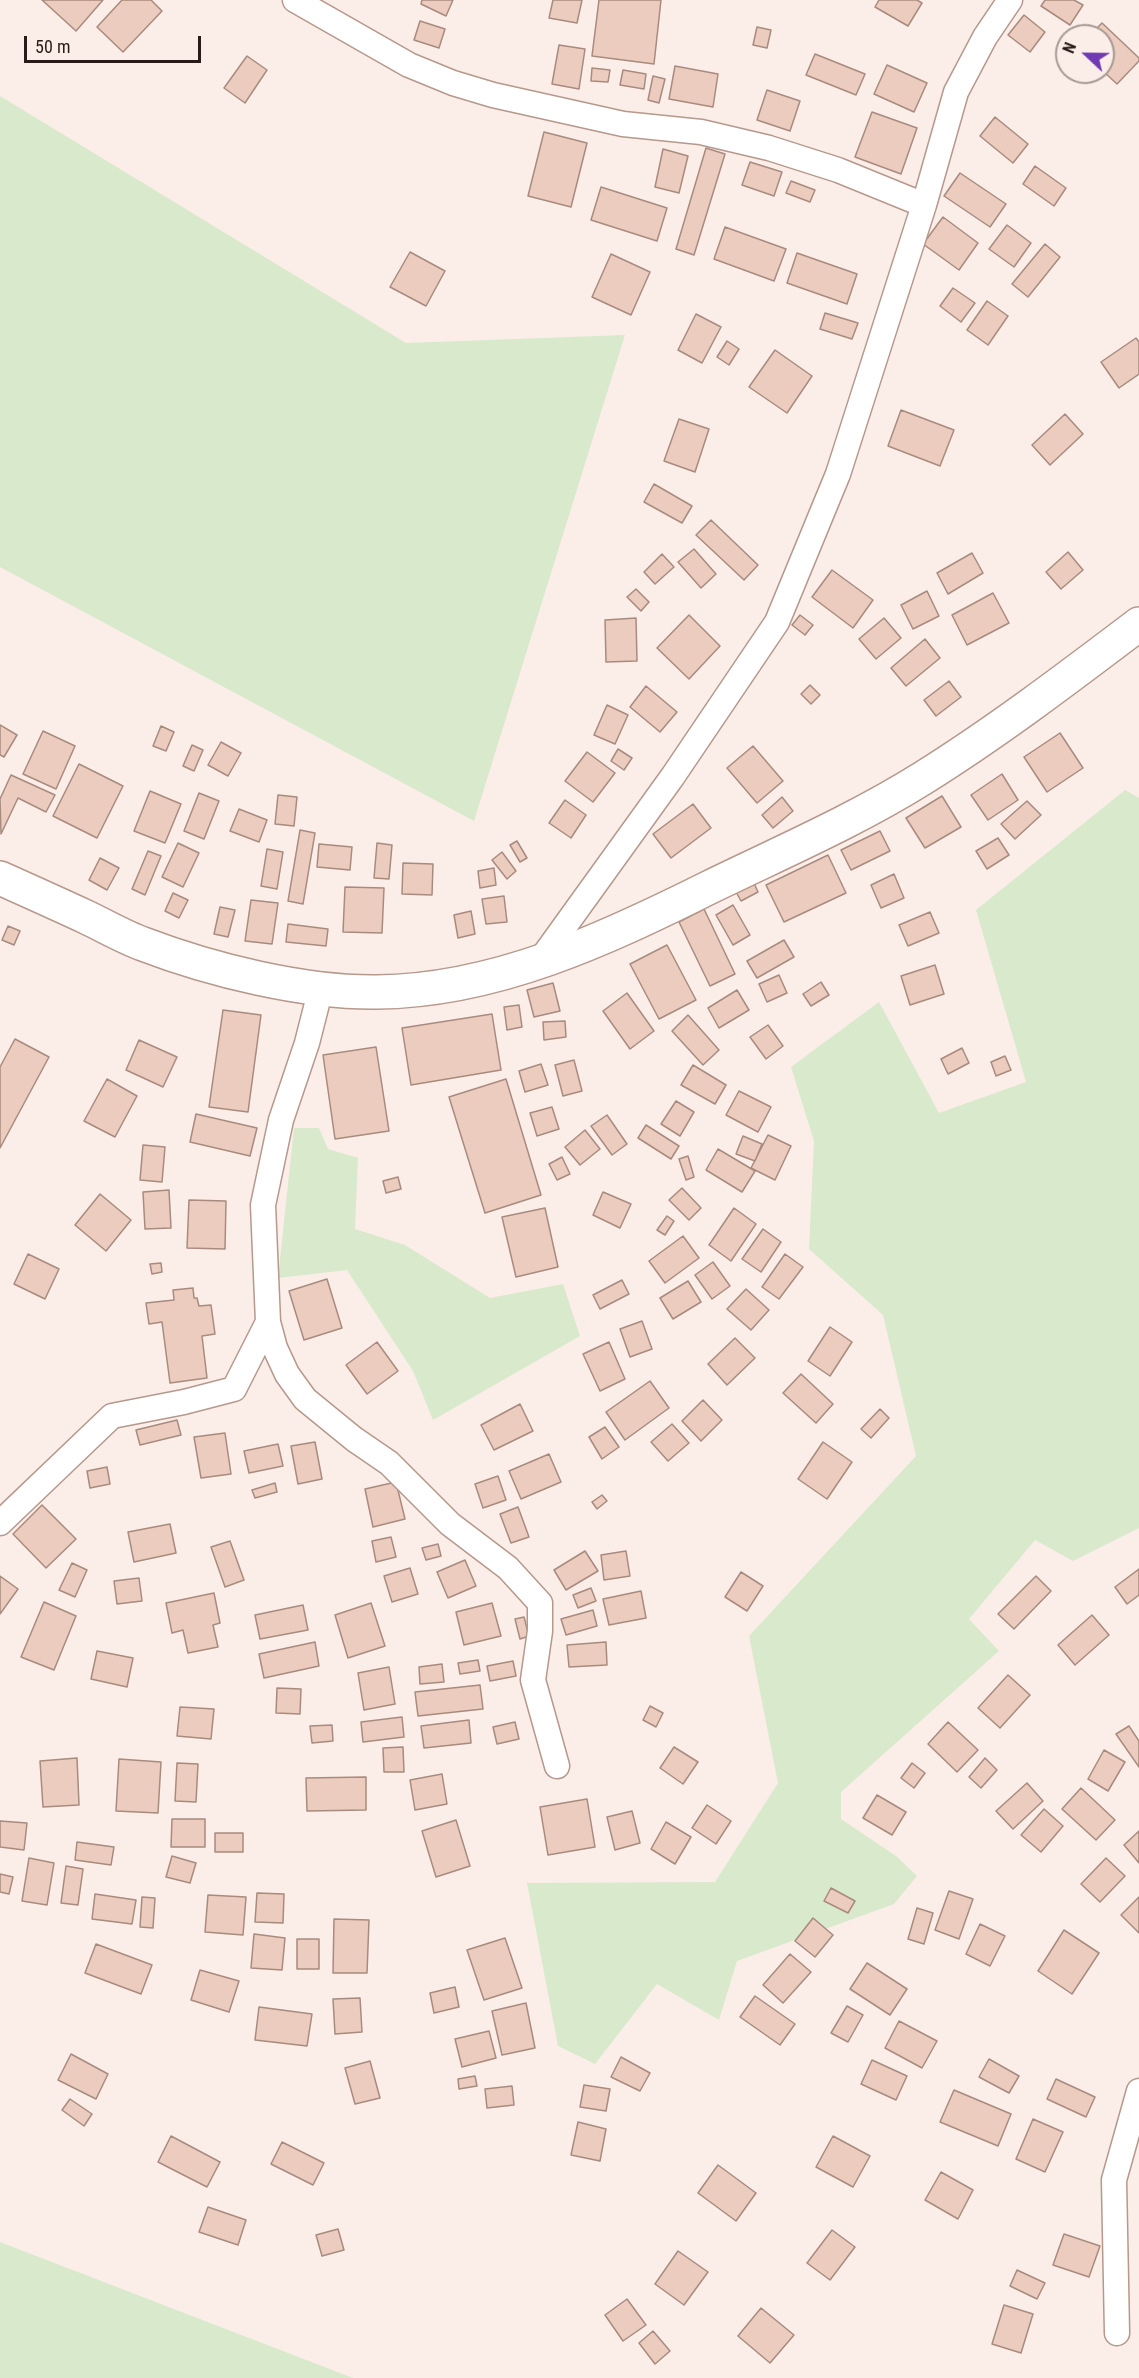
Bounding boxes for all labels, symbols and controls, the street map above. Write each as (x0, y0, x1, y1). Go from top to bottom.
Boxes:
scale bar (27, 24, 204, 62)
north arrow (1055, 24, 1115, 84)
text: 50 m (35, 36, 70, 57)
text: N (1059, 40, 1080, 56)

